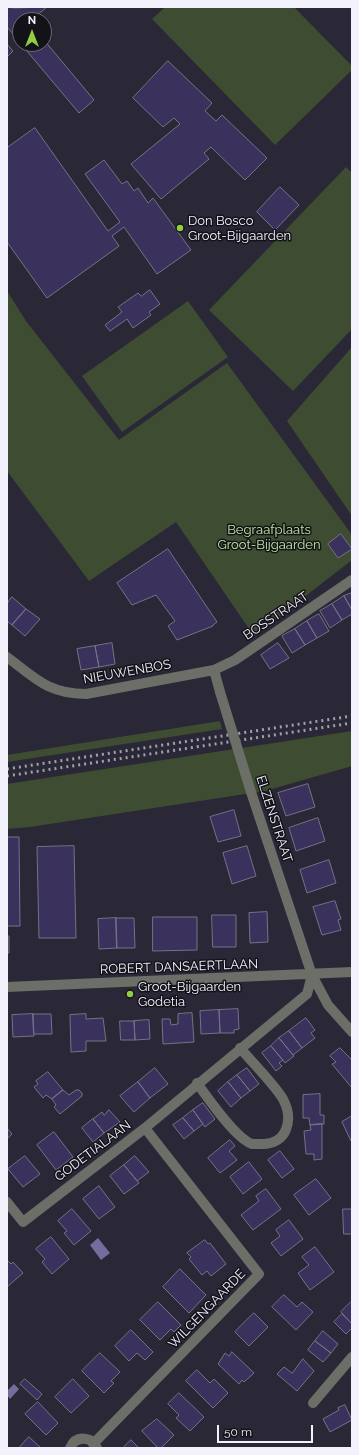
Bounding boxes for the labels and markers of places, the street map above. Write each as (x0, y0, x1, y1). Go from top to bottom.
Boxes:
place label: Don Bosco Groot-Bijgaarden (188, 213, 291, 244)
marker: Don Bosco Groot-Bijgaarden (175, 223, 185, 233)
place label: Groot-Bijgaarden Godetia (138, 979, 241, 1010)
marker: Groot-Bijgaarden Godetia (125, 989, 135, 999)

